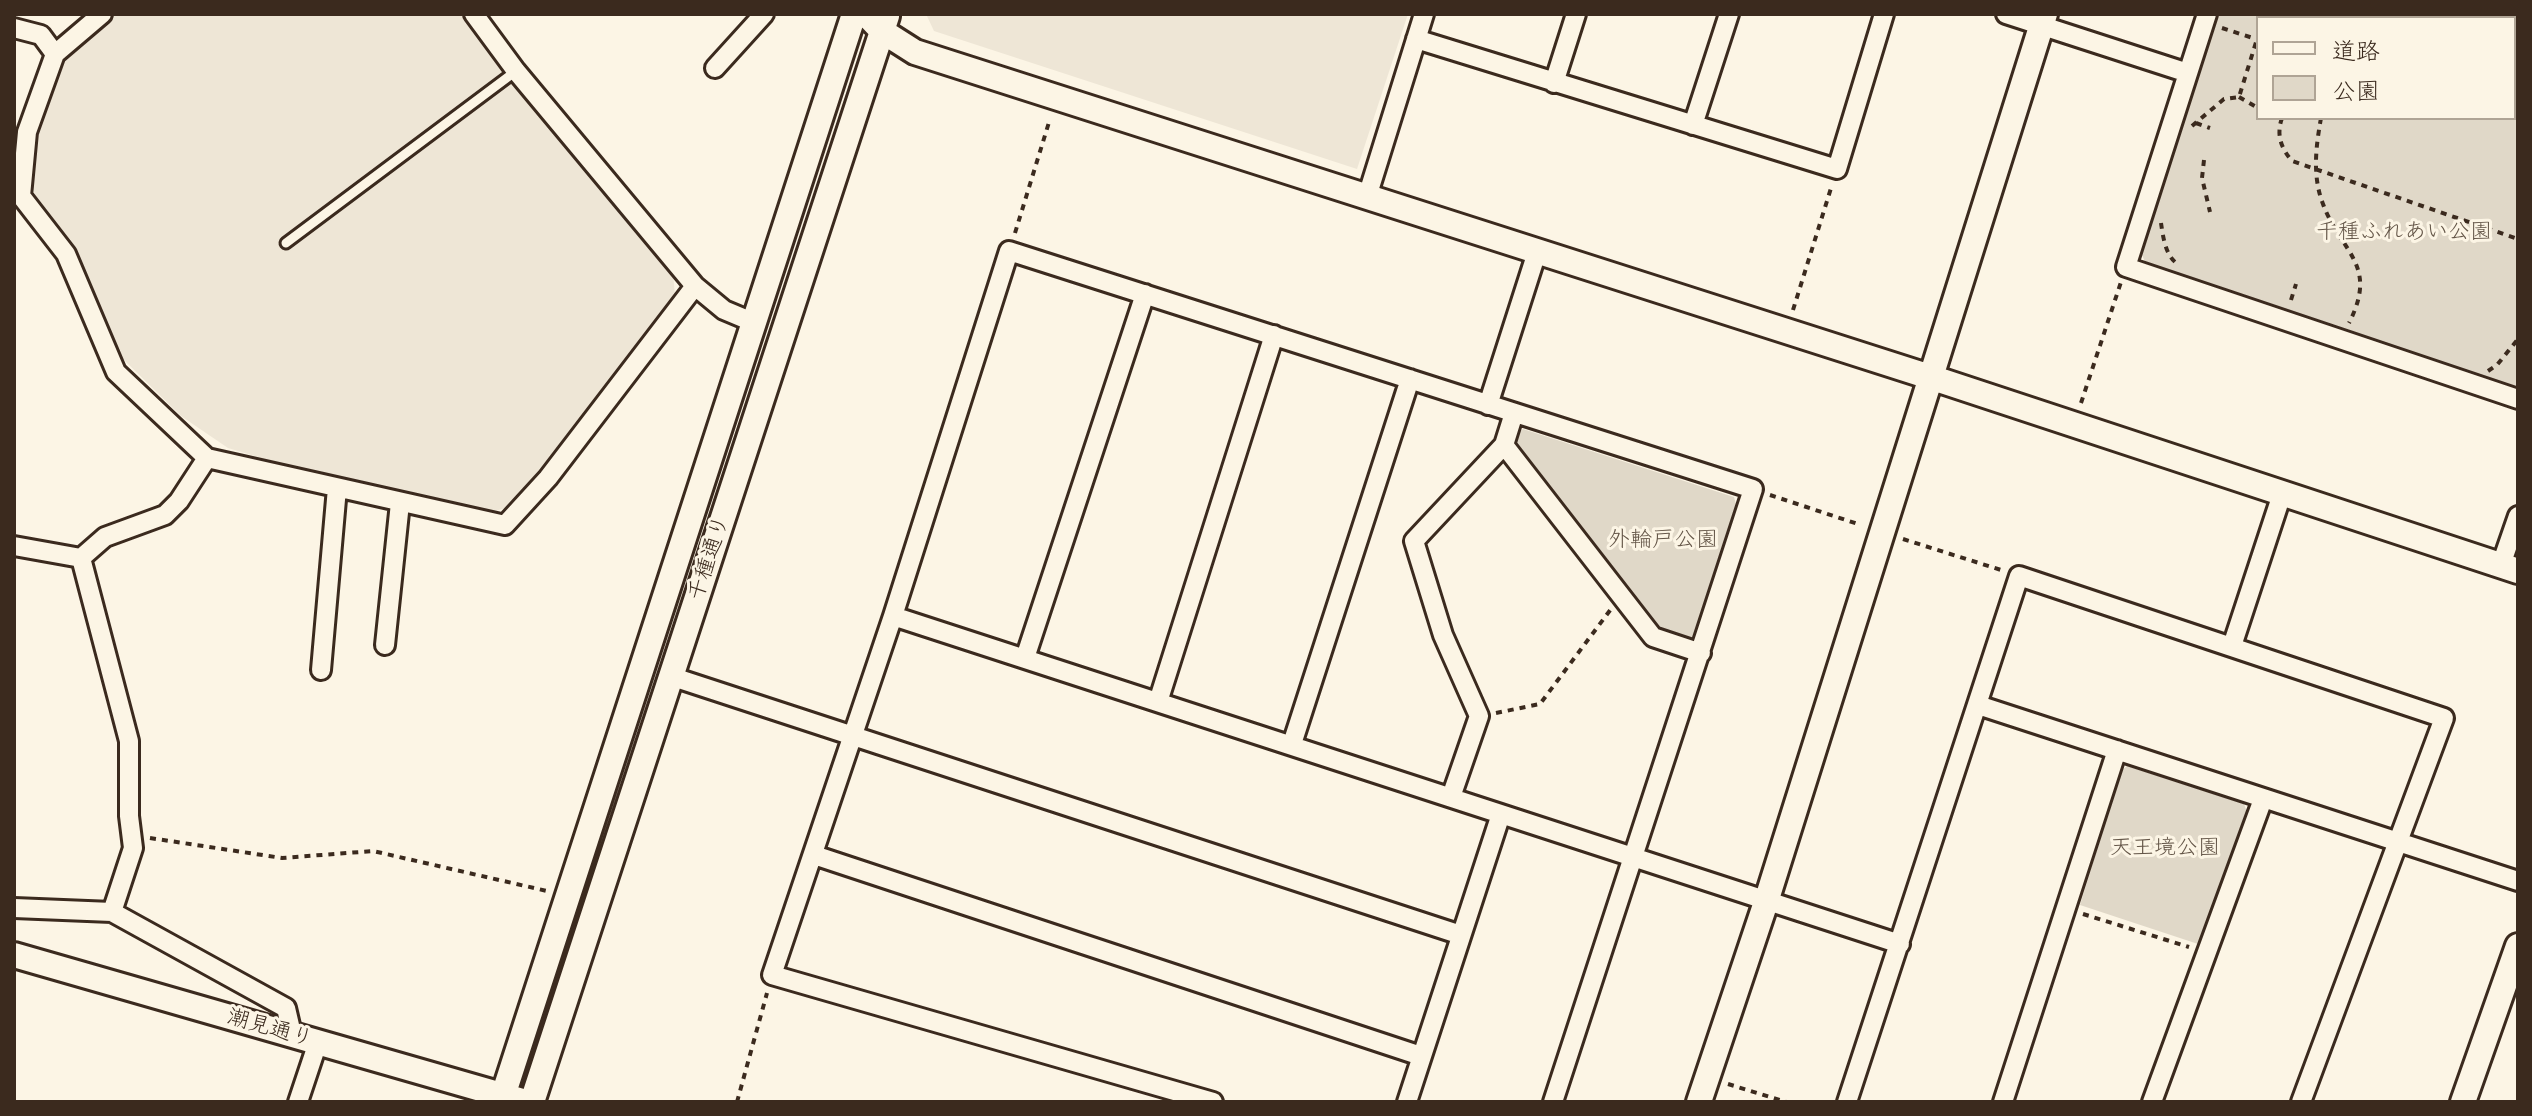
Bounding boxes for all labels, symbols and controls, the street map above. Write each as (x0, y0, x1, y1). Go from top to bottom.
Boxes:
legend (2256, 16, 2516, 120)
text: 道路 (2332, 35, 2380, 65)
text: 公園 (2332, 75, 2380, 105)
park label: 千種ふれあい公園 (2316, 219, 2492, 245)
street label: 千種通り (683, 512, 735, 604)
park label: 外輪戸公園 (1608, 527, 1718, 553)
park label: 天王境公園 (2110, 835, 2220, 861)
street label: 潮見通り (224, 1003, 316, 1053)

